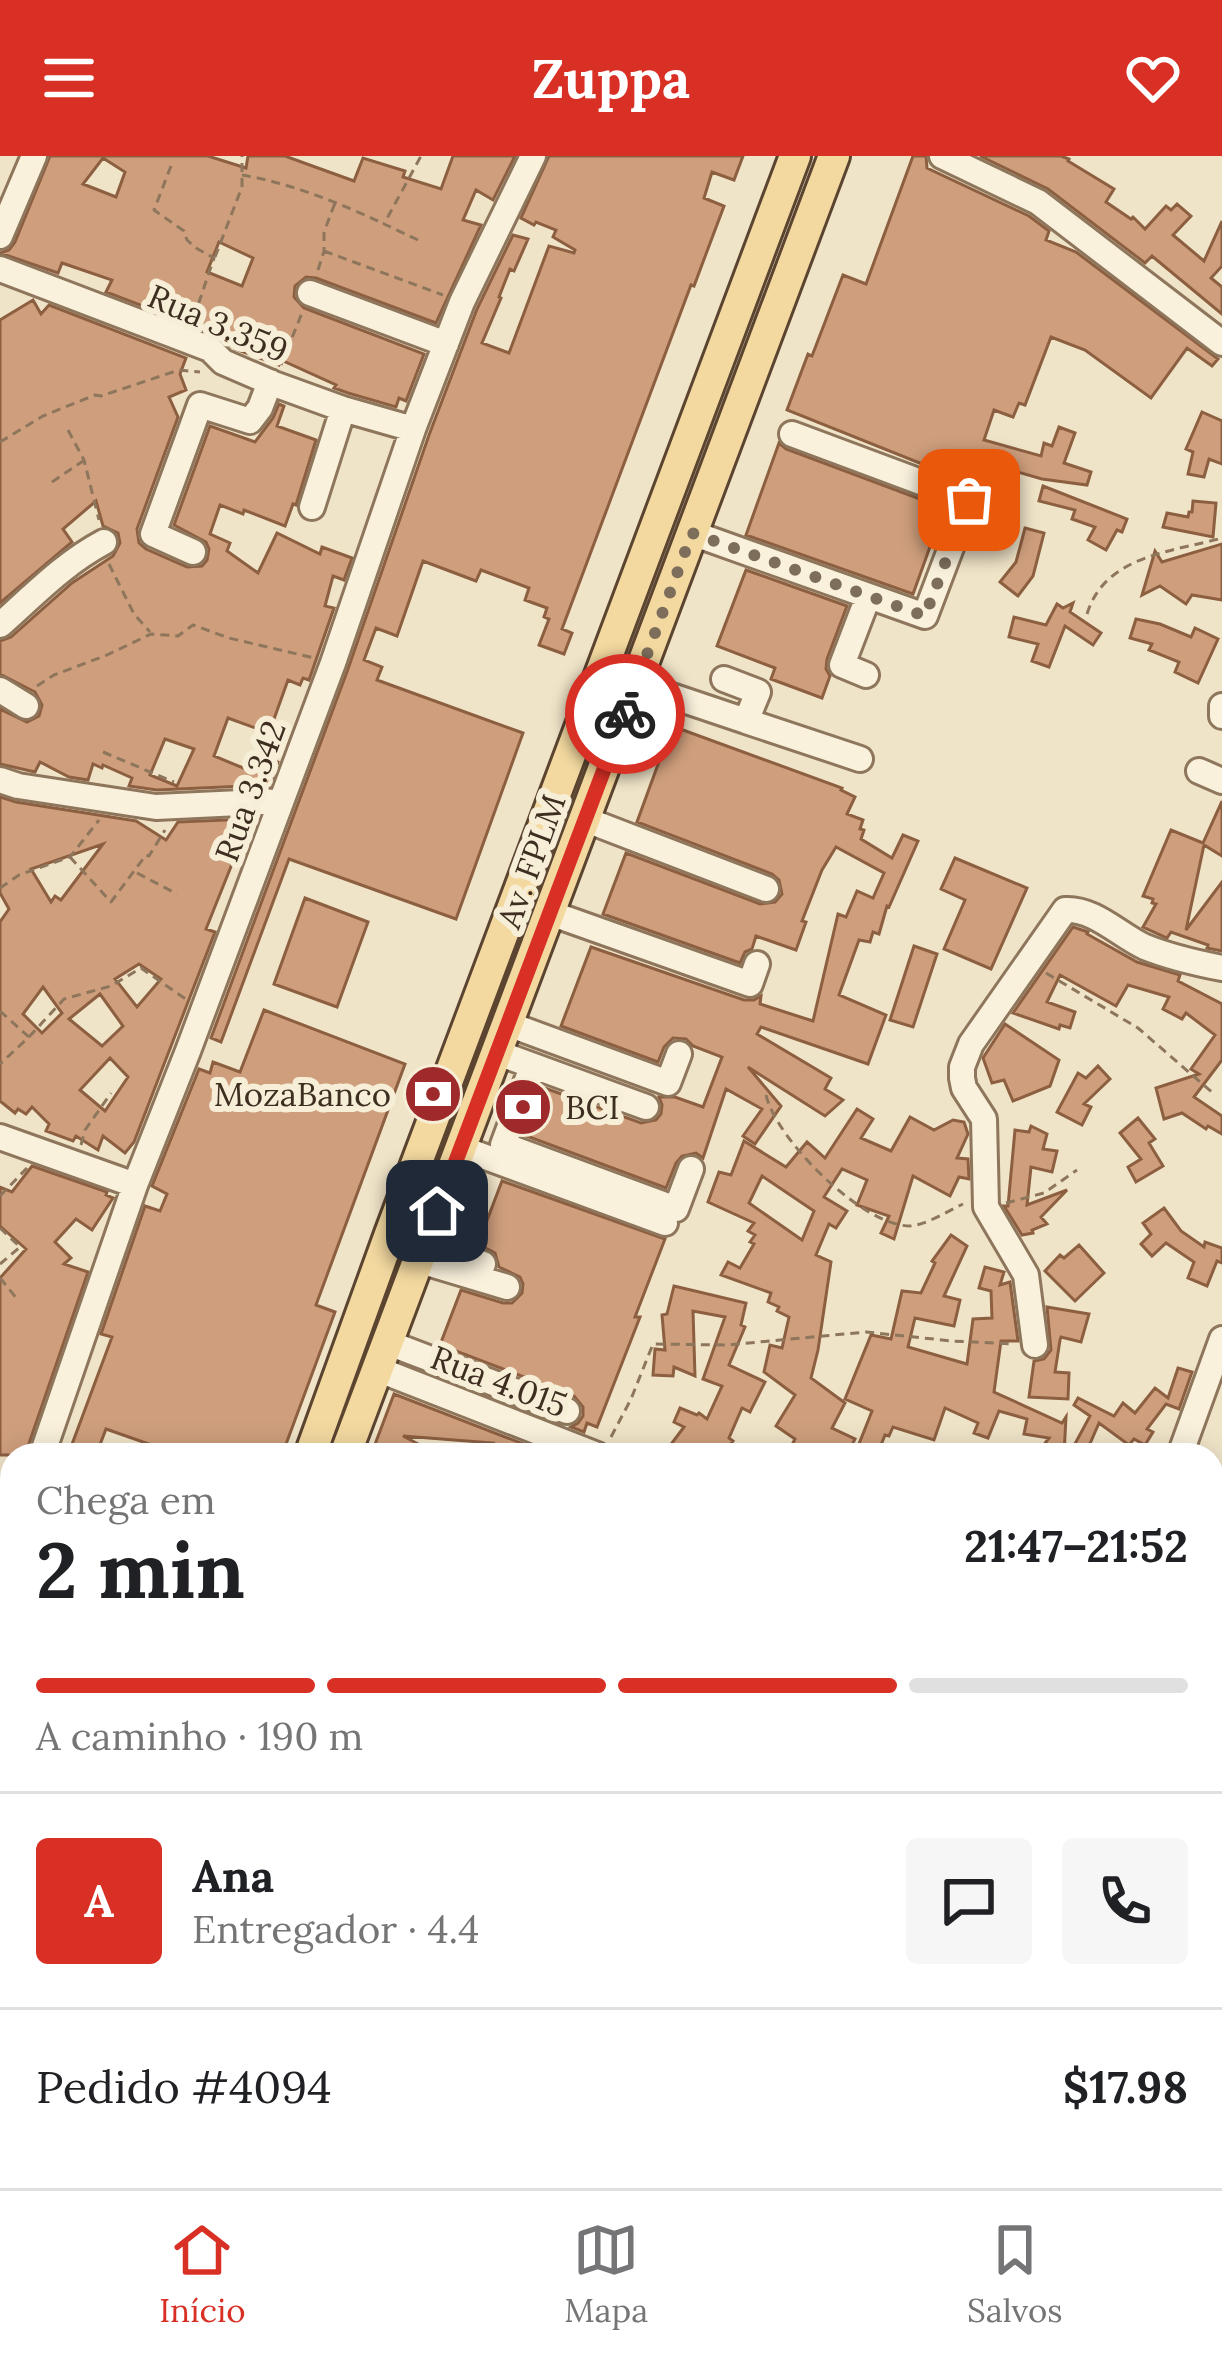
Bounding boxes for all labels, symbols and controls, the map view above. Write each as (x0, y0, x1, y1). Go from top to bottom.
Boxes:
text: Zuppa (532, 44, 690, 113)
icon: menu (36, 45, 102, 111)
icon: heart (1120, 45, 1186, 111)
street label: Rua 3.359 (142, 275, 294, 371)
pin (918, 449, 1020, 551)
icon: bag (936, 467, 1002, 533)
courier (565, 654, 685, 774)
icon: bike (592, 681, 658, 747)
street label: Rua 3.342 (205, 715, 295, 867)
street label: Av. FPLM (487, 788, 575, 935)
bank icon: MozaBanco (402, 1063, 464, 1125)
place label: MozaBanco (214, 1073, 391, 1115)
bank icon: BCI (492, 1076, 554, 1138)
place label: BCI (565, 1086, 620, 1128)
pin (386, 1160, 488, 1262)
icon: home (404, 1178, 470, 1244)
street label: Rua 4.015 (425, 1336, 573, 1426)
text: Chega em (36, 1475, 216, 1525)
text: 21:47–21:52 (964, 1517, 1188, 1574)
text: 2 min (36, 1520, 245, 1619)
text: A caminho · 190 m (36, 1711, 363, 1761)
button: chat (906, 1838, 1032, 1964)
button: phone (1062, 1838, 1188, 1964)
text: Ana (192, 1847, 274, 1904)
text: A (84, 1872, 114, 1929)
text: Entregador · 4.4 (192, 1904, 479, 1954)
text: Pedido #4094 (36, 2058, 332, 2115)
text: $17.98 (1063, 2058, 1188, 2115)
tab: Início (159, 2217, 246, 2331)
tab: Mapa (564, 2217, 648, 2331)
tab: Salvos (967, 2217, 1063, 2331)

